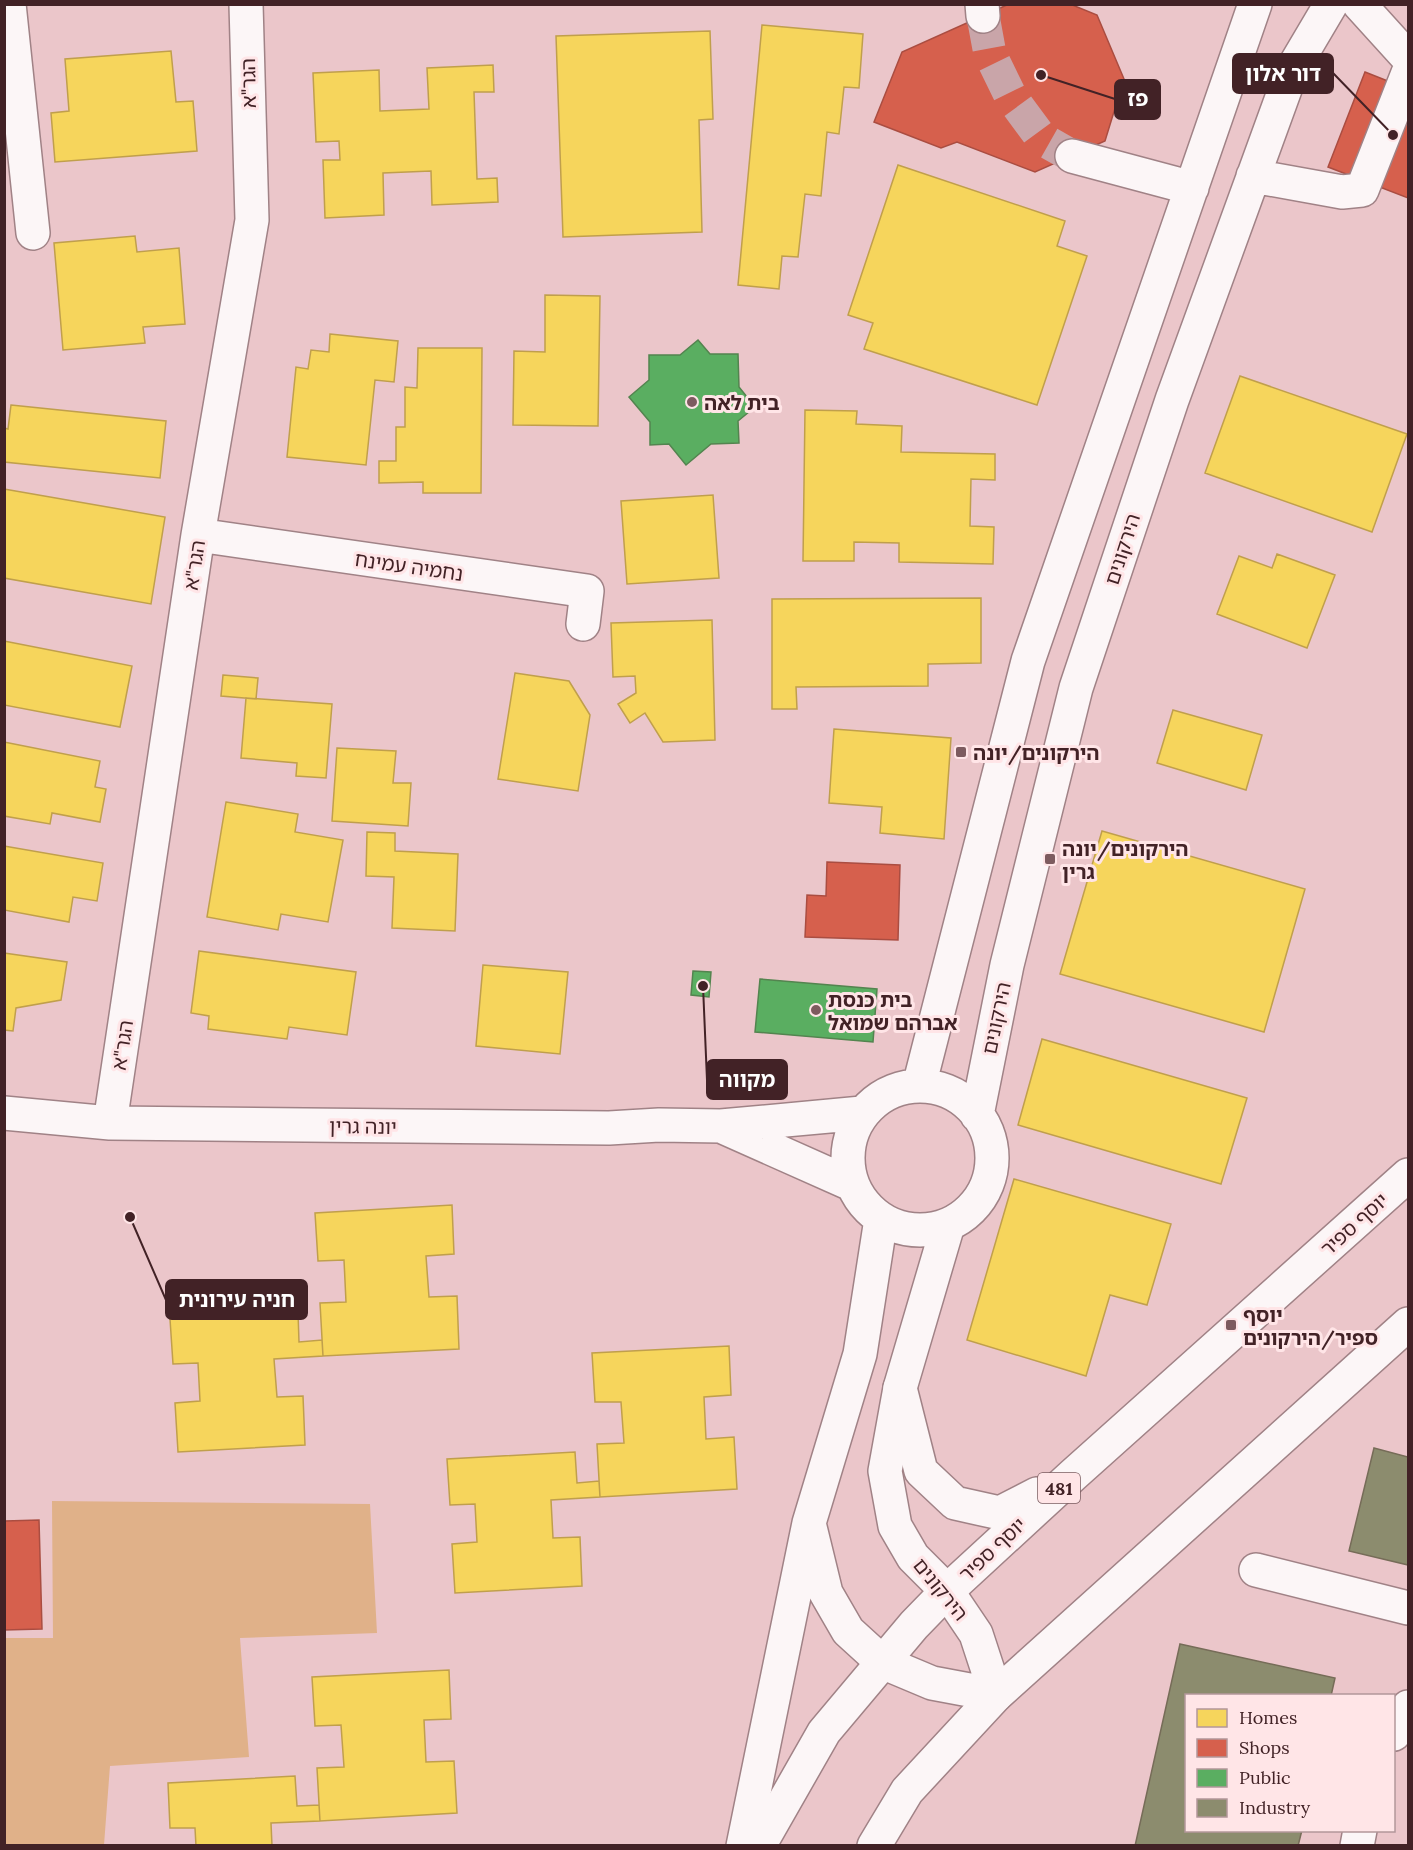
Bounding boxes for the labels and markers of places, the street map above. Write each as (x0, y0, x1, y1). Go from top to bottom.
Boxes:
callout: דור אלון (1233, 54, 1333, 93)
callout: פז (1115, 80, 1160, 119)
place label: בית לאה (704, 390, 780, 415)
marker: בית לאה (685, 395, 699, 409)
place label: הירקונים/יונה (973, 740, 1100, 766)
marker: הירקונים/יונה (954, 745, 968, 759)
place label: הירקונים/יונה גרין (1062, 836, 1189, 884)
marker: הירקונים/יונה גרין (1043, 852, 1057, 866)
place label: בית כנסת אברהם שמואל (828, 987, 958, 1035)
marker: בית כנסת אברהם שמואל (809, 1003, 823, 1017)
callout: מקווה (707, 1060, 787, 1099)
callout: חניה עירונית (166, 1280, 307, 1319)
place label: יוסף ספיר/הירקונים (1243, 1302, 1378, 1351)
marker: יוסף ספיר/הירקונים (1224, 1318, 1238, 1332)

